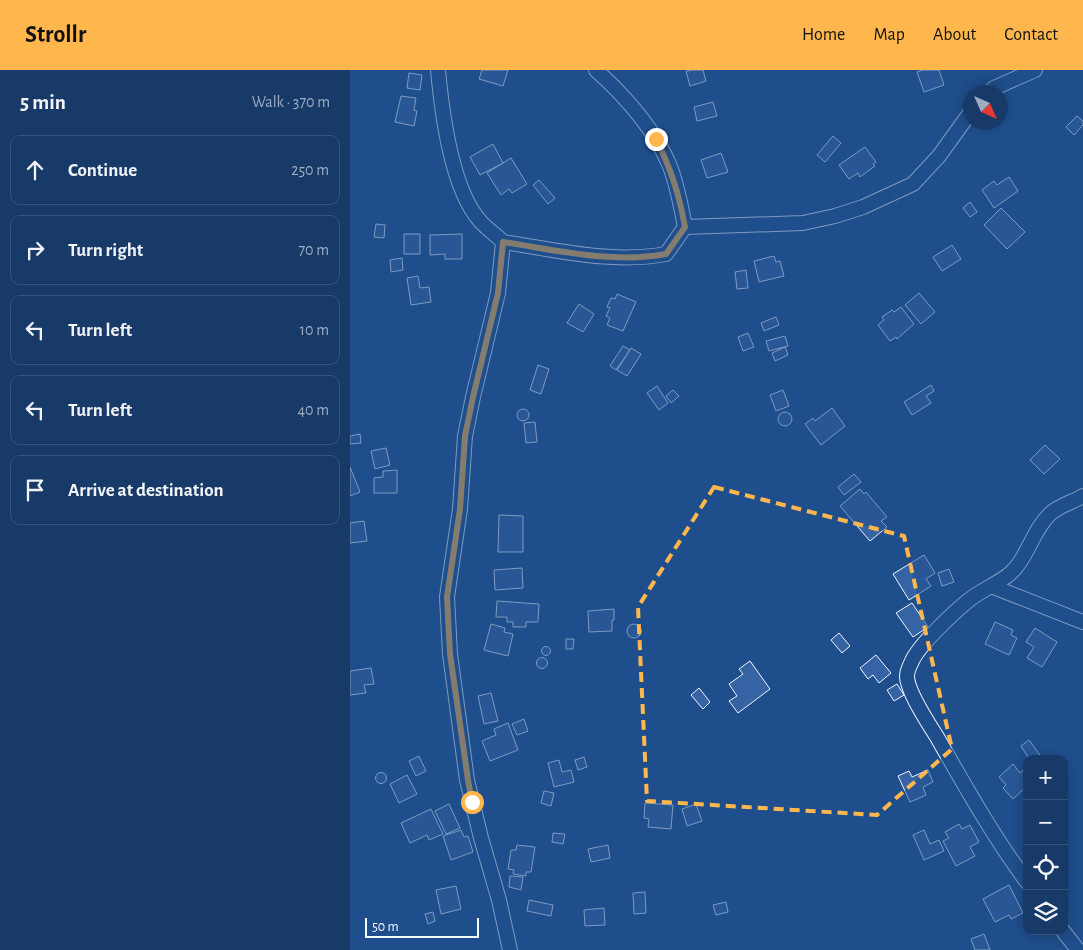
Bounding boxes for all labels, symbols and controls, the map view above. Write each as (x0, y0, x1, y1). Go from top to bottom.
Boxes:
text: Strollr (25, 23, 86, 47)
text: Home (802, 26, 845, 44)
text: Map (873, 26, 905, 44)
text: About (933, 26, 976, 44)
text: Contact (1004, 26, 1058, 44)
north arrow (963, 85, 1008, 130)
text: 5 min (20, 92, 66, 113)
text: Walk · 370 m (252, 94, 330, 110)
route end (645, 128, 668, 151)
icon: ahead (21, 156, 49, 184)
text: Continue (68, 161, 137, 180)
text: 250 m (291, 162, 329, 178)
icon: right (21, 236, 49, 264)
text: Turn right (68, 241, 143, 260)
text: 70 m (298, 242, 329, 258)
icon: left (21, 316, 49, 344)
text: Turn left (68, 321, 132, 340)
text: 10 m (300, 322, 329, 338)
icon: left (21, 396, 49, 424)
text: Turn left (68, 401, 132, 420)
text: 40 m (297, 402, 329, 418)
icon: arrive (21, 476, 49, 504)
text: Arrive at destination (68, 481, 224, 500)
map controls (1023, 755, 1068, 935)
button: + (1023, 755, 1068, 800)
route start (461, 791, 484, 814)
button: − (1023, 800, 1068, 845)
button: locate (1023, 845, 1068, 890)
button: layers (1023, 890, 1068, 935)
scale bar (365, 915, 479, 938)
text: 50 m (372, 920, 399, 934)

